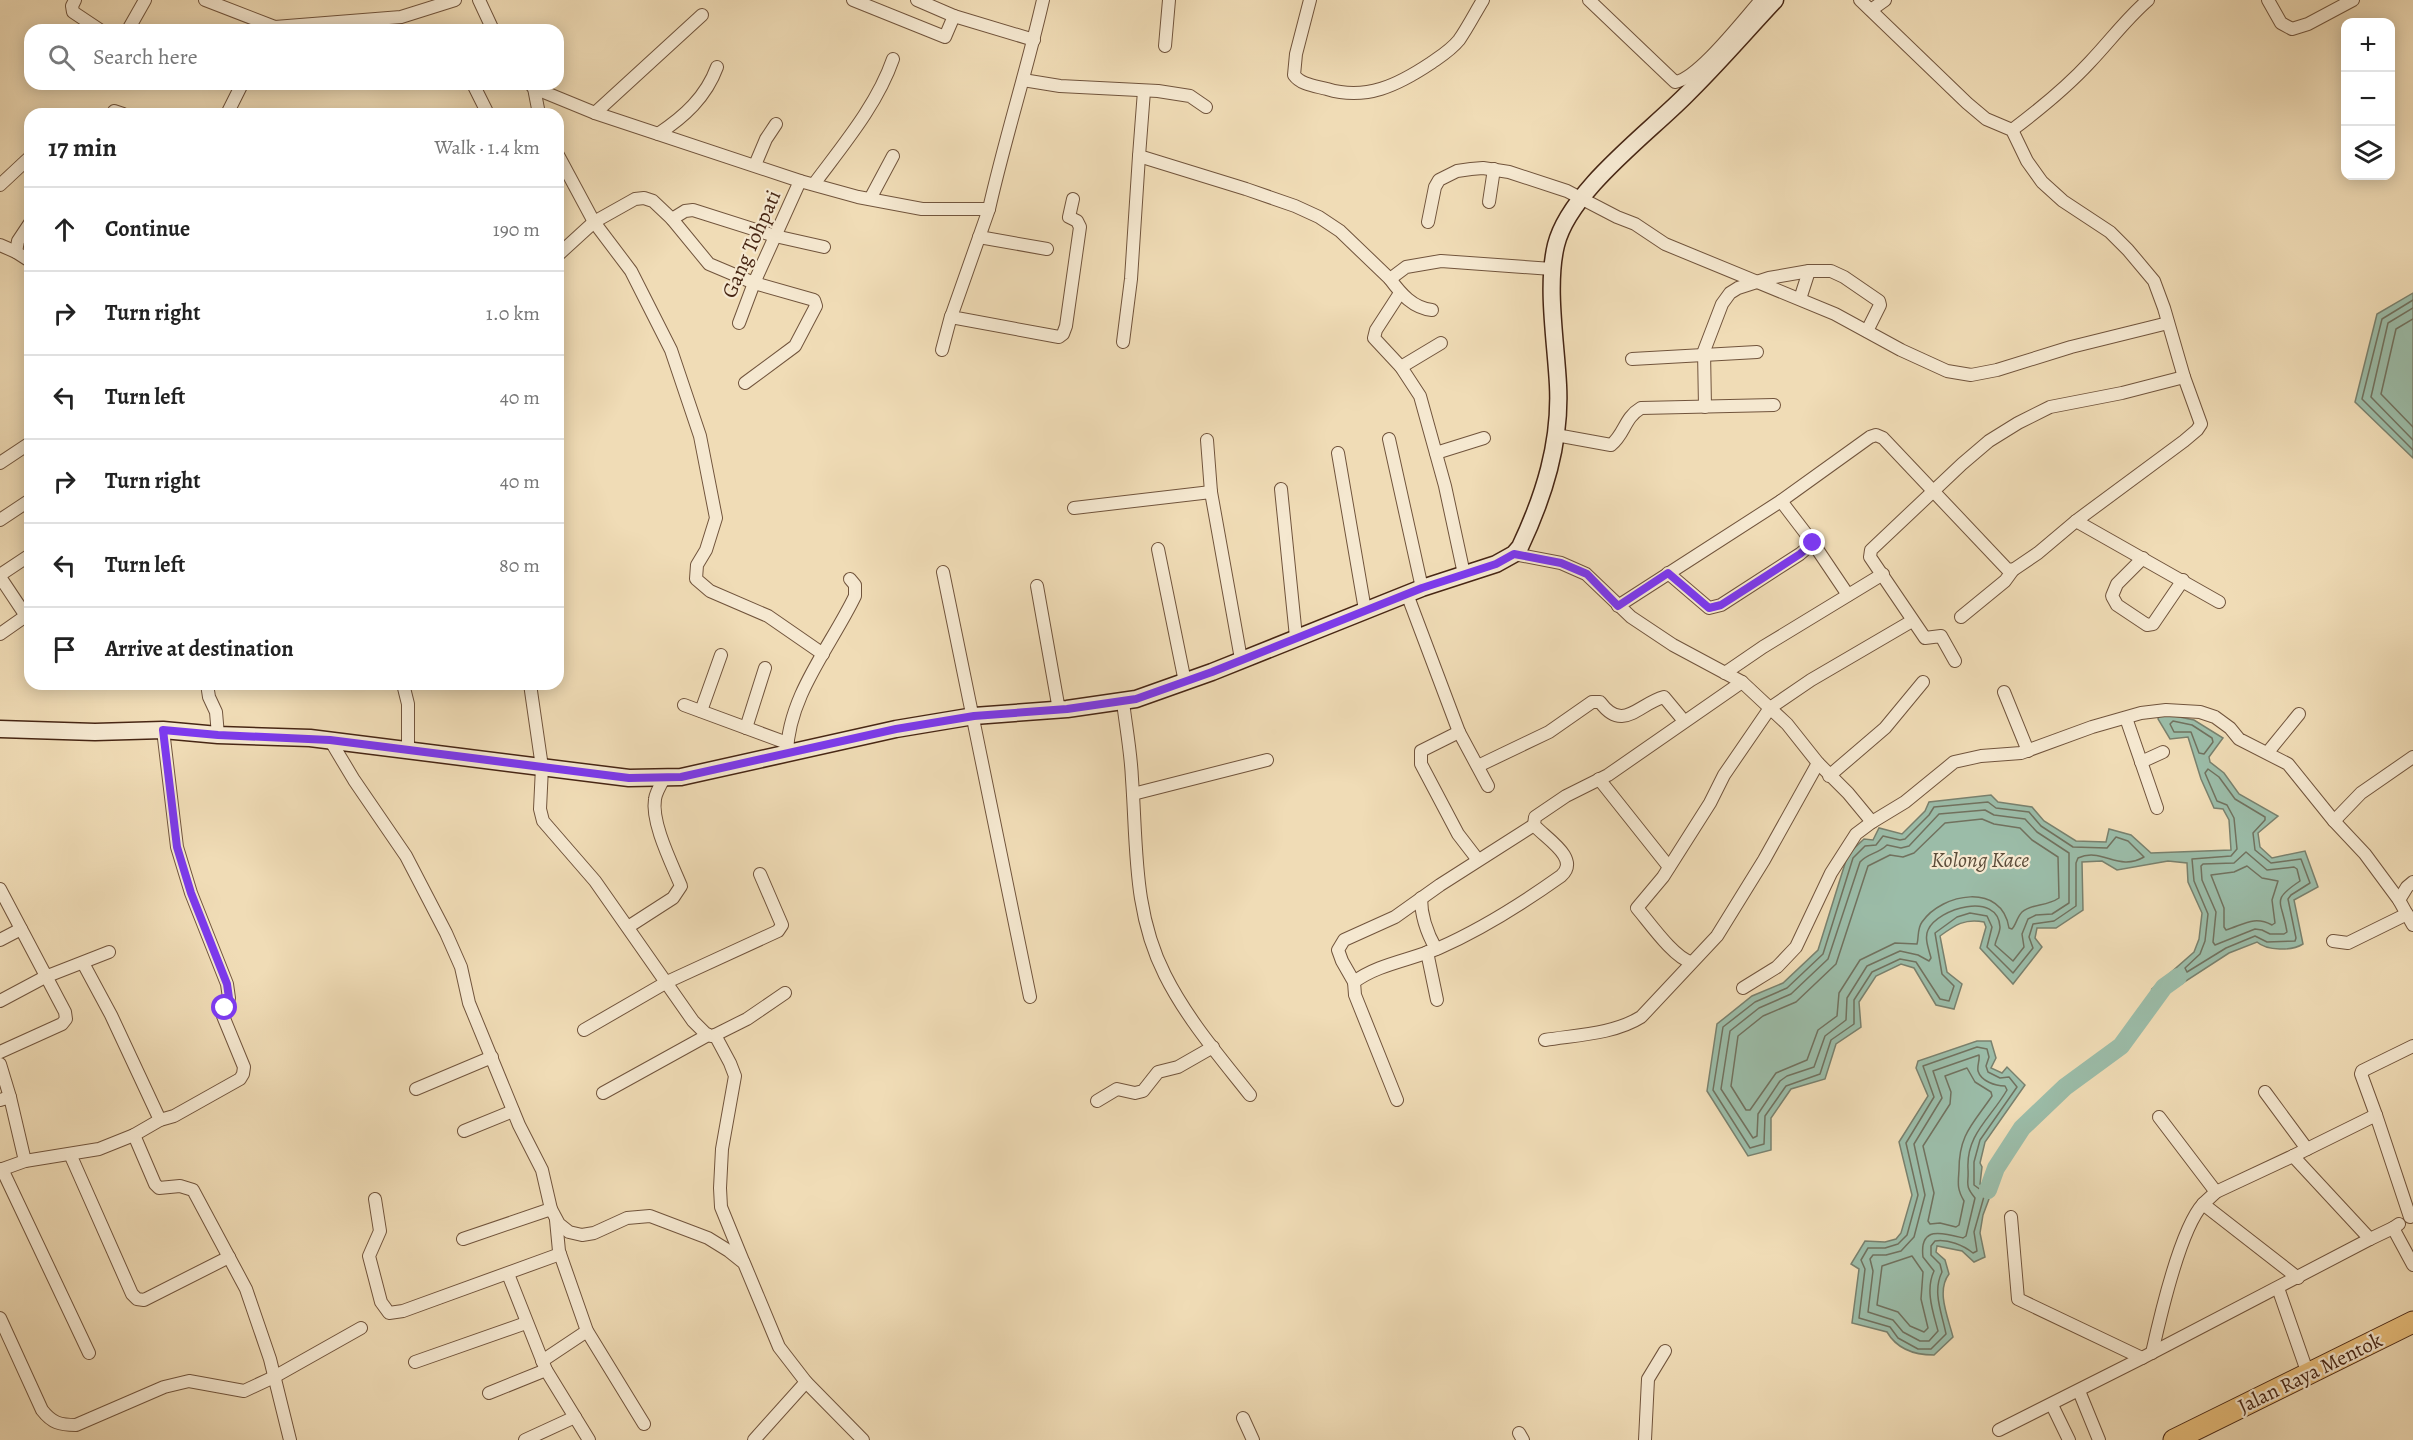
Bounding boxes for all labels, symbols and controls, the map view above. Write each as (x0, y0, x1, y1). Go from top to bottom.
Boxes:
map controls (2341, 18, 2395, 180)
button: + (2341, 18, 2395, 72)
search box (24, 24, 564, 90)
icon: search (45, 41, 78, 74)
text: Search here (93, 42, 198, 72)
button: − (2341, 72, 2395, 126)
button: layers (2341, 126, 2395, 180)
text: 17 min (48, 130, 117, 165)
text: Walk · 1.4 km (434, 134, 540, 161)
street label: Gang Tohpati (715, 186, 787, 302)
icon: ahead (48, 213, 81, 246)
text: Continue (105, 214, 190, 244)
text: 190 m (493, 216, 540, 243)
icon: right (48, 297, 81, 330)
text: Turn right (105, 298, 201, 328)
text: 1.0 km (486, 300, 540, 327)
icon: left (48, 381, 81, 414)
text: Turn left (105, 382, 185, 412)
text: 40 m (500, 384, 540, 411)
icon: right (48, 465, 81, 498)
text: Turn right (105, 466, 201, 496)
text: 40 m (500, 468, 540, 495)
route end (1799, 529, 1825, 555)
icon: left (48, 549, 81, 582)
text: Turn left (105, 550, 185, 580)
text: 80 m (499, 552, 540, 579)
icon: arrive (48, 633, 81, 666)
text: Arrive at destination (105, 634, 294, 664)
water label: Kolong Kace (1931, 845, 2029, 875)
route start (211, 994, 237, 1020)
street label: Jalan Raya Mentok (2233, 1326, 2387, 1420)

